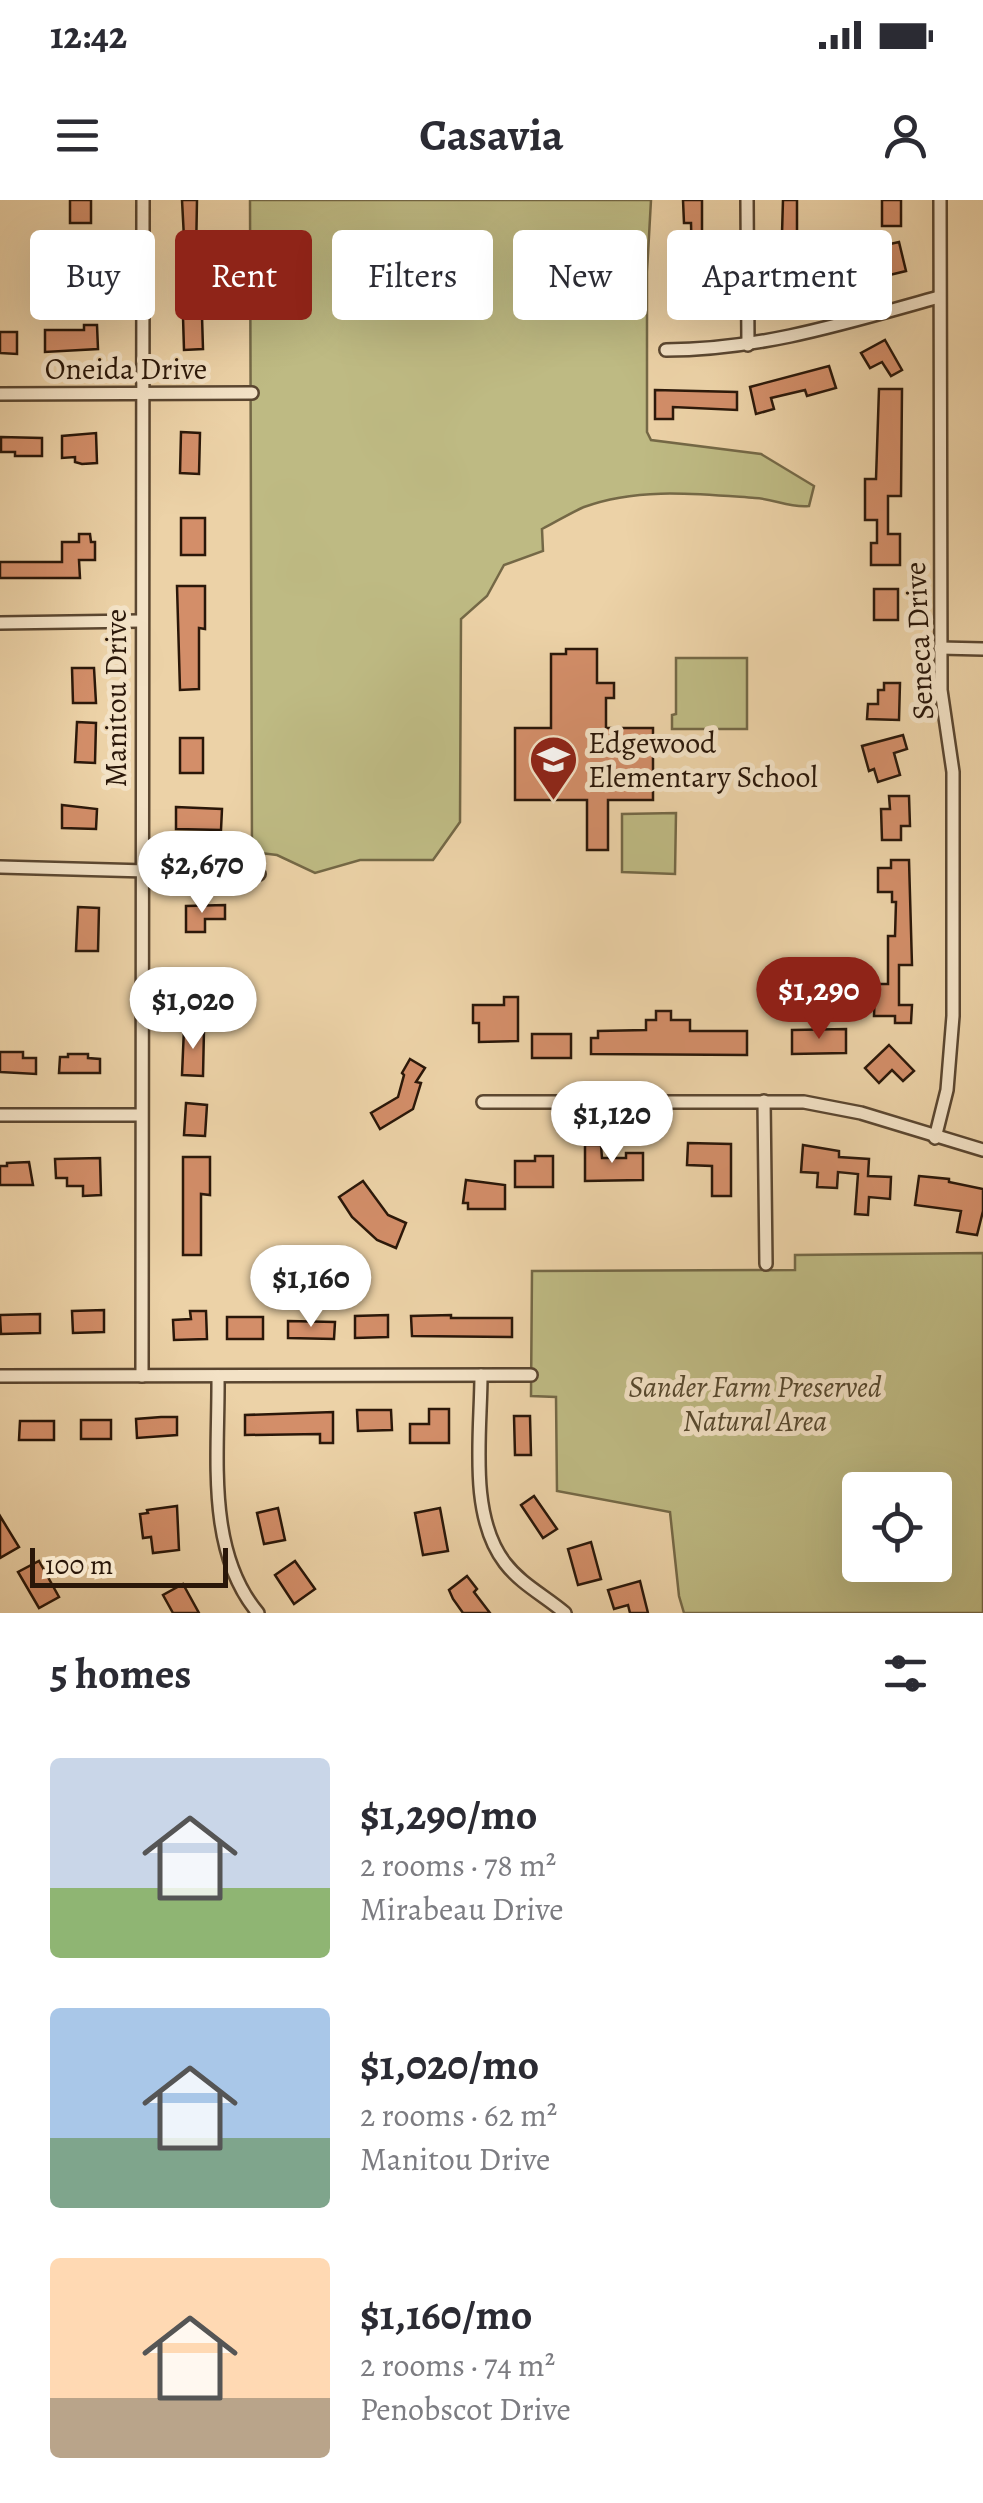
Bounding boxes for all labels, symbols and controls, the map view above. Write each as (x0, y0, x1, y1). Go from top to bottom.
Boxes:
text: 12:42 (50, 9, 127, 61)
text: Casavia (419, 104, 564, 166)
icon: menu (50, 108, 105, 163)
icon: person (878, 108, 933, 163)
chip: Buy (30, 230, 155, 320)
chip: Rent (175, 230, 312, 320)
chip: Filters (332, 230, 493, 320)
chip: New (513, 230, 647, 320)
chip: Apartment (667, 230, 892, 320)
street label: Oneida Drive (45, 349, 207, 389)
street label: Seneca Drive (895, 561, 943, 721)
street label: Manitou Drive (96, 609, 136, 787)
place label: Edgewood Elementary School (588, 723, 818, 797)
school or university icon: Edgewood Elementary School (527, 734, 579, 802)
pin: $2,670 (121, 831, 283, 916)
text: $2,670 (160, 841, 244, 885)
pin: $1,290 (738, 957, 900, 1042)
pin: $1,020 (112, 967, 274, 1052)
text: $1,290 (778, 967, 860, 1011)
text: $1,020 (152, 977, 234, 1021)
pin: $1,120 (531, 1081, 693, 1166)
text: $1,120 (573, 1091, 651, 1135)
pin: $1,160 (230, 1245, 392, 1330)
text: $1,160 (272, 1255, 350, 1299)
park label: Sander Farm Preserved Natural Area (628, 1367, 882, 1441)
map controls (842, 1472, 952, 1582)
button: locate (842, 1472, 952, 1582)
scale bar (30, 1543, 228, 1588)
text: 100 m (45, 1546, 113, 1584)
text: 5 homes (50, 1645, 191, 1702)
icon: filters (878, 1646, 933, 1701)
text: $1,290/mo (360, 1786, 537, 1843)
icon: home (130, 1798, 250, 1918)
text: 2 rooms · 78 m² (360, 1843, 556, 1887)
text: Mirabeau Drive (360, 1887, 564, 1931)
text: $1,020/mo (360, 2036, 539, 2093)
icon: home (130, 2048, 250, 2168)
text: 2 rooms · 62 m² (360, 2093, 557, 2137)
text: Manitou Drive (360, 2137, 550, 2181)
text: $1,160/mo (360, 2286, 532, 2343)
icon: home (130, 2298, 250, 2418)
text: 2 rooms · 74 m² (360, 2343, 555, 2387)
text: Penobscot Drive (360, 2387, 571, 2431)

